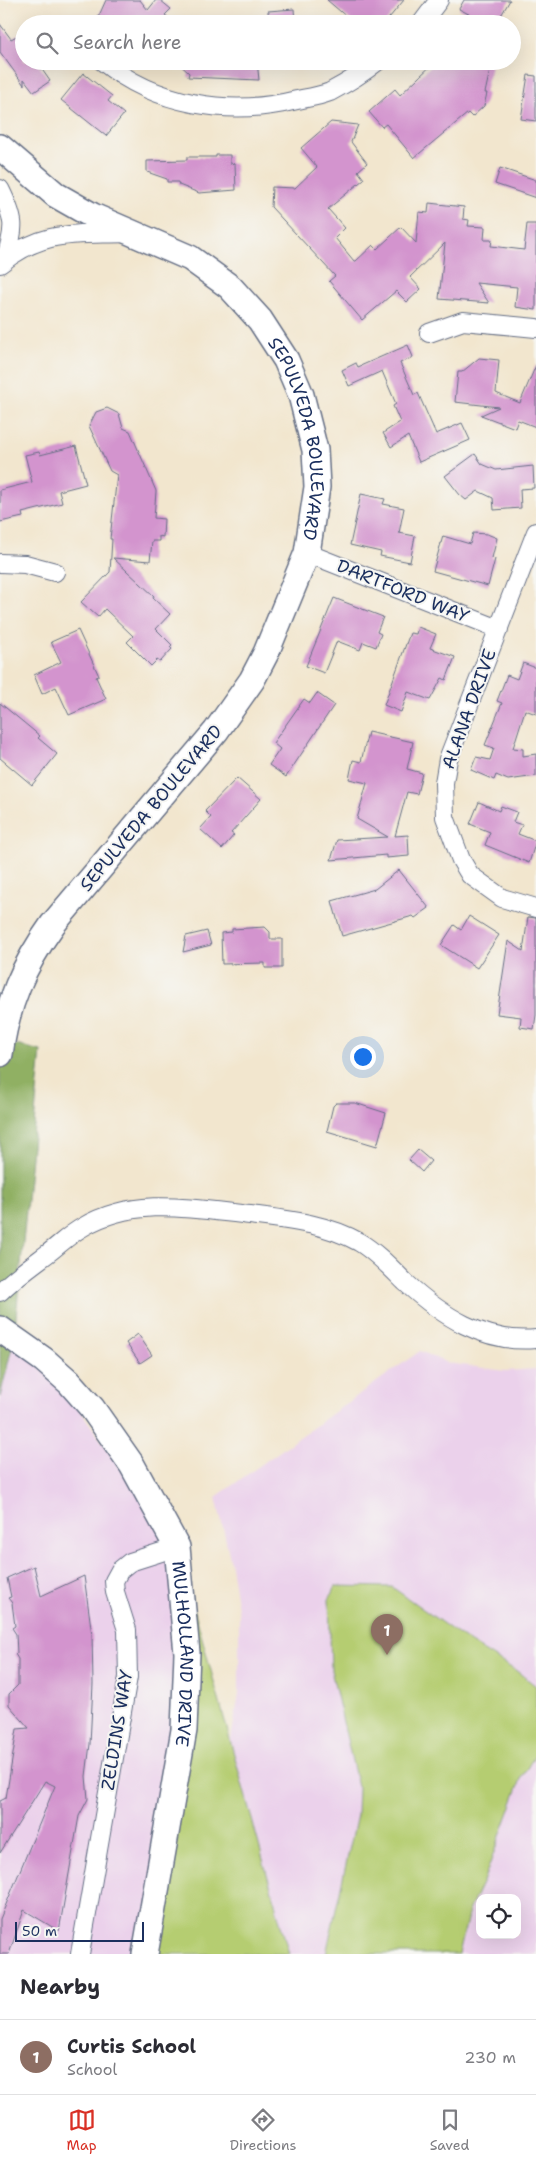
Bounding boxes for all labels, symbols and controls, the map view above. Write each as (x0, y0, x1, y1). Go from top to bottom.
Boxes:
search box (15, 15, 521, 70)
icon: search (33, 29, 61, 57)
text: Search here (73, 30, 182, 55)
street label: SEPULVEDA BOULEVARD (262, 333, 329, 542)
street label: DARTFORD WAY (333, 554, 473, 629)
street label: ALANA DRIVE (436, 646, 502, 772)
street label: SEPULVEDA BOULEVARD (74, 720, 228, 896)
your location (350, 1044, 376, 1070)
street label: MULHOLLAND DRIVE (166, 1560, 199, 1748)
pin: 1 (371, 1614, 403, 1655)
street label: ZELDINS WAY (96, 1668, 138, 1792)
map controls (476, 1894, 521, 1939)
button: locate (476, 1894, 521, 1939)
scale bar (15, 1919, 144, 1942)
text: 50 m (22, 1922, 57, 1940)
text: Nearby (20, 1973, 100, 2001)
text: Curtis School (67, 2034, 196, 2059)
text: 1 (32, 2047, 40, 2068)
text: 230 m (464, 2047, 516, 2068)
text: School (67, 2059, 117, 2080)
tab: Map (67, 2106, 97, 2154)
tab: Directions (230, 2106, 296, 2154)
tab: Saved (430, 2106, 469, 2154)

